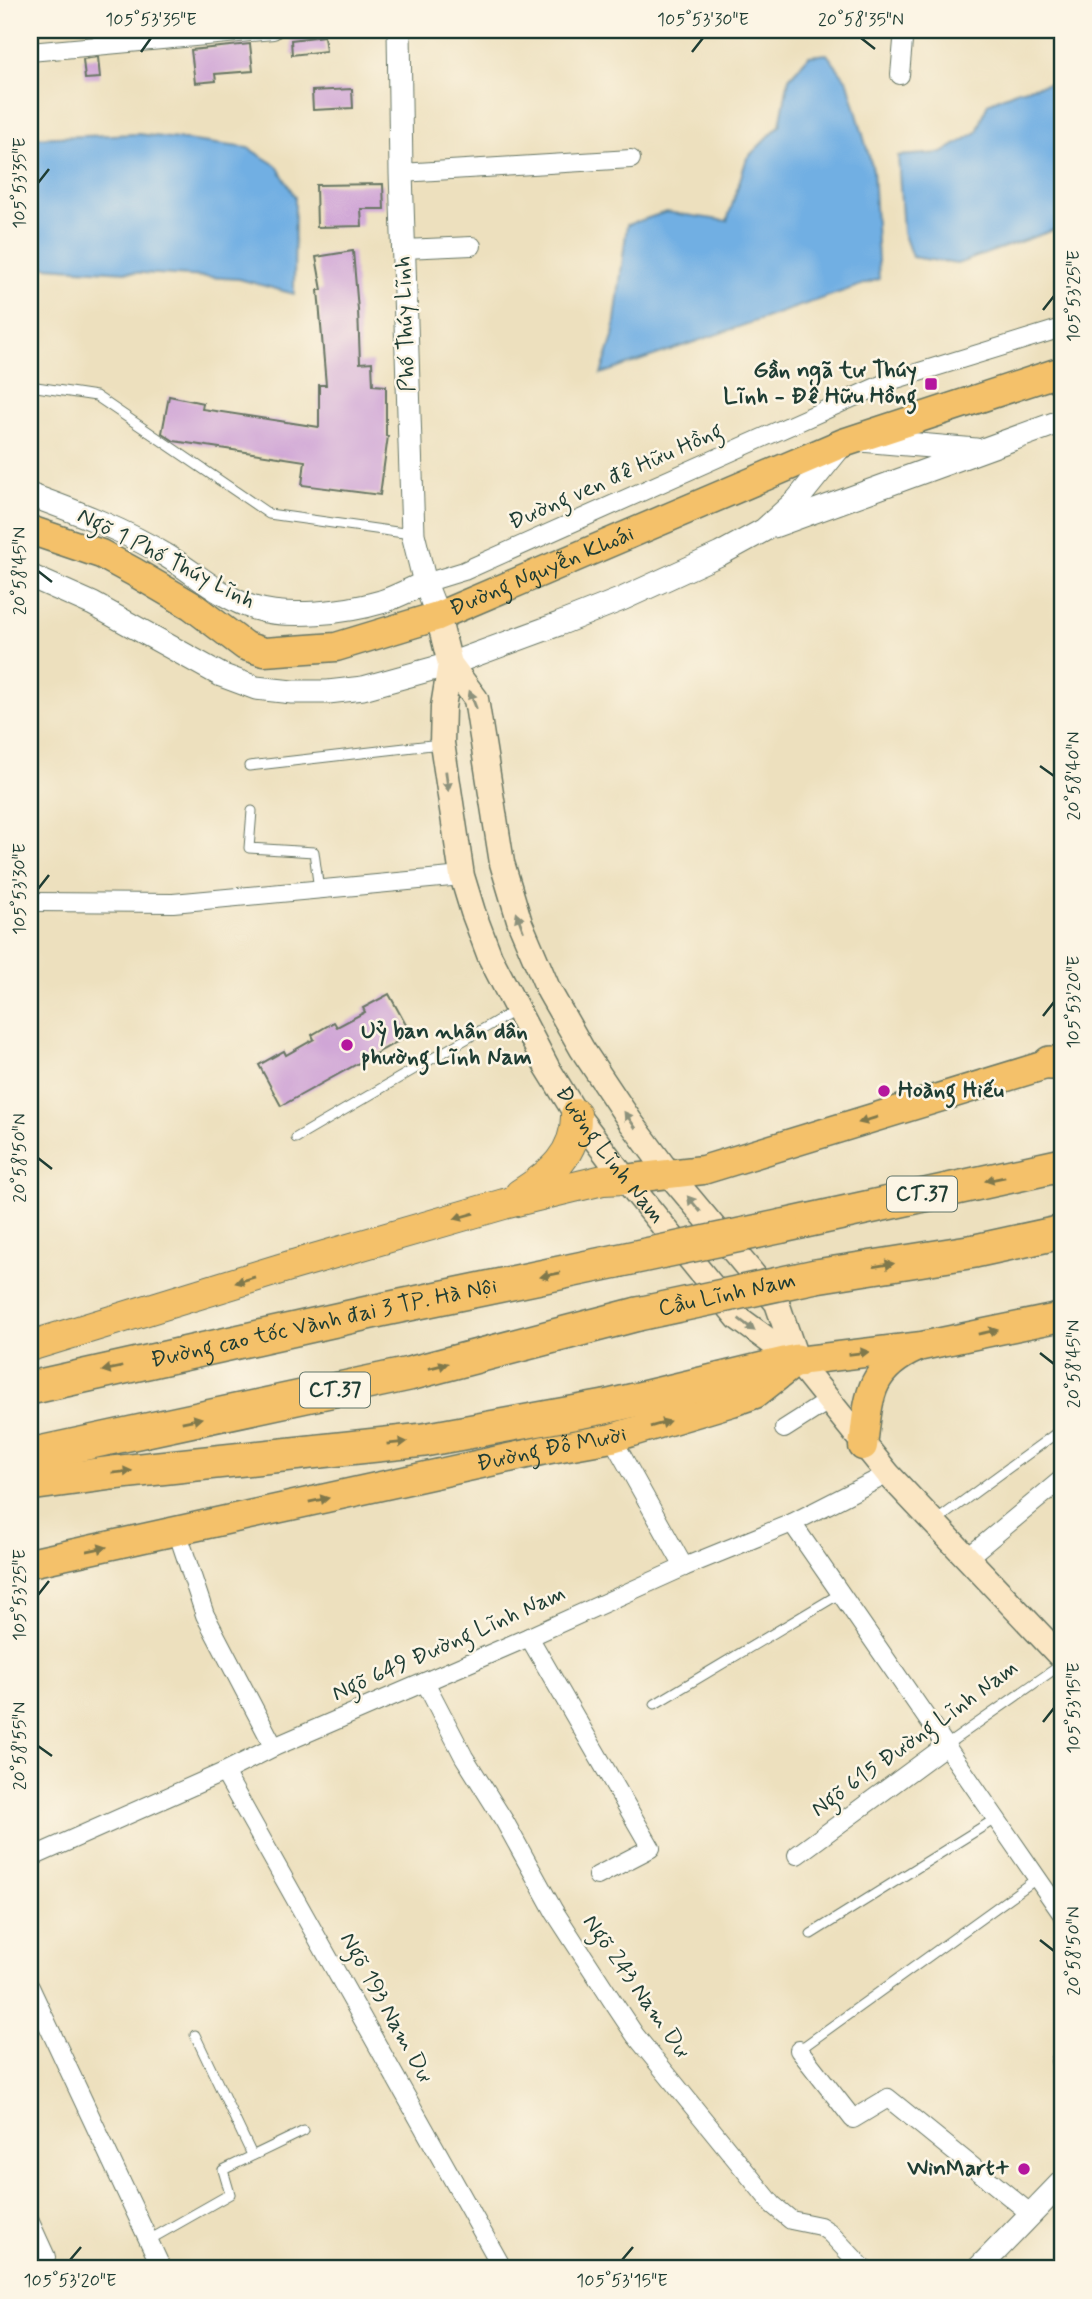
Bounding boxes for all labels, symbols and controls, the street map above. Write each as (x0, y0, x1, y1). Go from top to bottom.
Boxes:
text: 105°53'35"E (105, 8, 197, 32)
text: 105°53'30"E (657, 8, 749, 32)
text: 20°58'35"N (818, 8, 904, 32)
text: 105°53'35"E (8, 137, 32, 229)
text: 105°53'25"E (1062, 250, 1086, 342)
street label: Phố Thúy Lĩnh (389, 255, 423, 393)
place label: Gần ngã tư Thúy Lĩnh - Đê Hữu Hồng (723, 356, 917, 415)
marker: Gần ngã tư Thúy Lĩnh - Đê Hữu Hồng (923, 376, 939, 392)
street label: Đường ven đê Hữu Hồng (504, 416, 729, 540)
street label: Ngõ 1 Phố Thúy Lĩnh (71, 501, 260, 619)
street label: Đường Nguyễn Khoái (445, 519, 639, 624)
text: 20°58'45"N (8, 527, 32, 615)
one-way arrow (467, 689, 478, 710)
text: 20°58'40"N (1062, 732, 1086, 821)
one-way arrow (442, 770, 453, 792)
text: 105°53'30"E (8, 843, 32, 935)
one-way arrow (515, 911, 526, 932)
text: 105°53'20"E (1062, 956, 1086, 1048)
place label: Uỷ ban nhân dân phường Lĩnh Nam (361, 1017, 532, 1076)
marker: Uỷ ban nhân dân phường Lĩnh Nam (339, 1037, 355, 1053)
place label: Hoàng Hiếu (898, 1076, 1005, 1109)
street label: Đường Lĩnh Nam (548, 1081, 671, 1231)
marker: Hoàng Hiếu (876, 1083, 892, 1099)
one-way arrow (623, 1111, 637, 1129)
text: 20°58'50"N (8, 1113, 32, 1203)
one-way arrow (857, 1115, 878, 1125)
one-way arrow (984, 1173, 1006, 1184)
road number: CT.37 (887, 1176, 957, 1212)
one-way arrow (686, 1195, 702, 1213)
one-way arrow (452, 1211, 474, 1222)
one-way arrow (873, 1259, 895, 1270)
street label: Cầu Lĩnh Nam (656, 1266, 798, 1324)
one-way arrow (539, 1270, 561, 1281)
street label: Đường cao tốc Vành đai 3 TP. Hà Nội (148, 1271, 500, 1376)
one-way arrow (234, 1275, 255, 1285)
one-way arrow (738, 1318, 756, 1332)
text: 20°58'45"N (1062, 1320, 1086, 1408)
one-way arrow (977, 1327, 999, 1338)
one-way arrow (848, 1348, 870, 1359)
one-way arrow (428, 1360, 450, 1371)
one-way arrow (101, 1364, 123, 1375)
road number: CT.37 (300, 1372, 370, 1408)
one-way arrow (181, 1415, 203, 1426)
one-way arrow (650, 1418, 671, 1428)
street label: Đường Đỗ Mười (474, 1419, 630, 1480)
one-way arrow (386, 1437, 408, 1448)
one-way arrow (111, 1466, 133, 1477)
one-way arrow (308, 1495, 330, 1506)
one-way arrow (86, 1543, 108, 1554)
text: 105°53'25"E (8, 1549, 32, 1641)
street label: Ngõ 649 Đường Lĩnh Nam (327, 1579, 571, 1711)
street label: Ngõ 615 Đường Lĩnh Nam (805, 1654, 1026, 1826)
text: 105°53'15"E (1062, 1662, 1086, 1754)
text: 20°58'55"N (8, 1702, 32, 1790)
text: 20°58'50"N (1062, 1906, 1086, 1996)
street label: Ngõ 243 Nam Dư (574, 1909, 697, 2066)
street label: Ngõ 193 Nam Dư (330, 1927, 440, 2090)
place label: WinMart+ (906, 2154, 1010, 2184)
marker: WinMart+ (1016, 2161, 1032, 2177)
text: 105°53'20"E (24, 2269, 116, 2293)
text: 105°53'15"E (576, 2269, 668, 2293)

